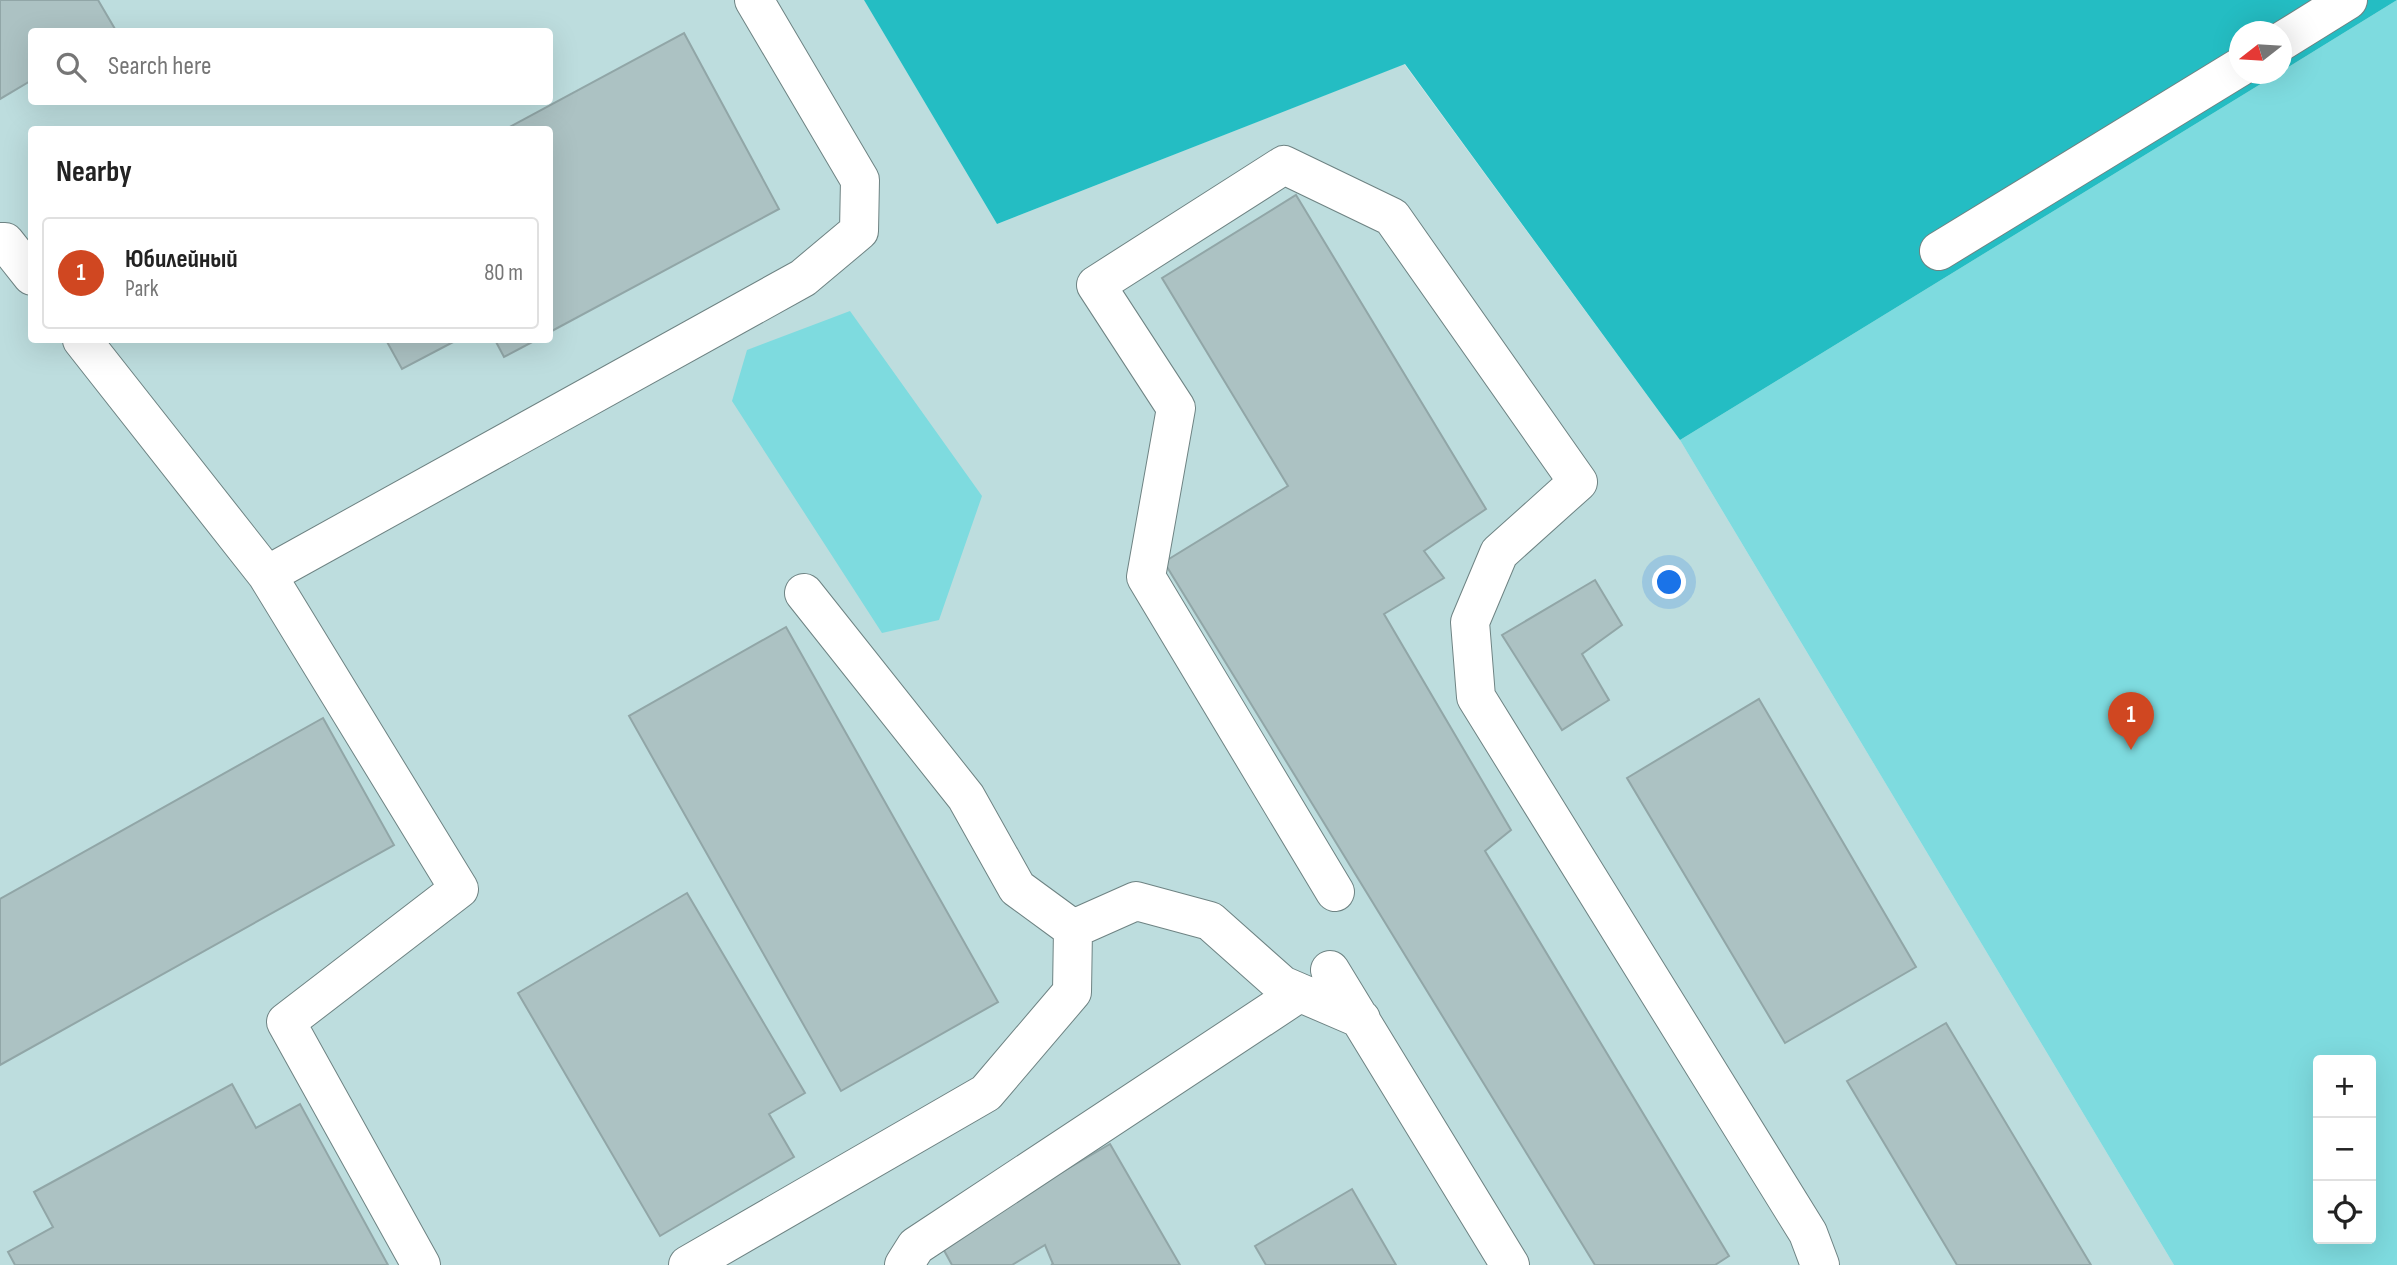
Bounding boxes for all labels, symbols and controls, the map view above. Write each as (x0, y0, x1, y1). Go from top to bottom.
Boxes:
north arrow (2229, 21, 2292, 84)
search box (28, 28, 553, 105)
icon: search (52, 48, 90, 86)
text: Search here (108, 51, 211, 82)
text: Nearby (56, 154, 132, 190)
text: Юбилейный (125, 244, 238, 275)
text: 1 (76, 259, 86, 287)
text: 80 m (484, 259, 523, 287)
text: Park (125, 275, 159, 303)
your location (1652, 565, 1686, 599)
pin: 1 (2108, 692, 2154, 750)
map controls (2313, 1055, 2376, 1244)
button: + (2313, 1055, 2376, 1118)
button: − (2313, 1118, 2376, 1181)
button: locate (2313, 1181, 2376, 1244)

